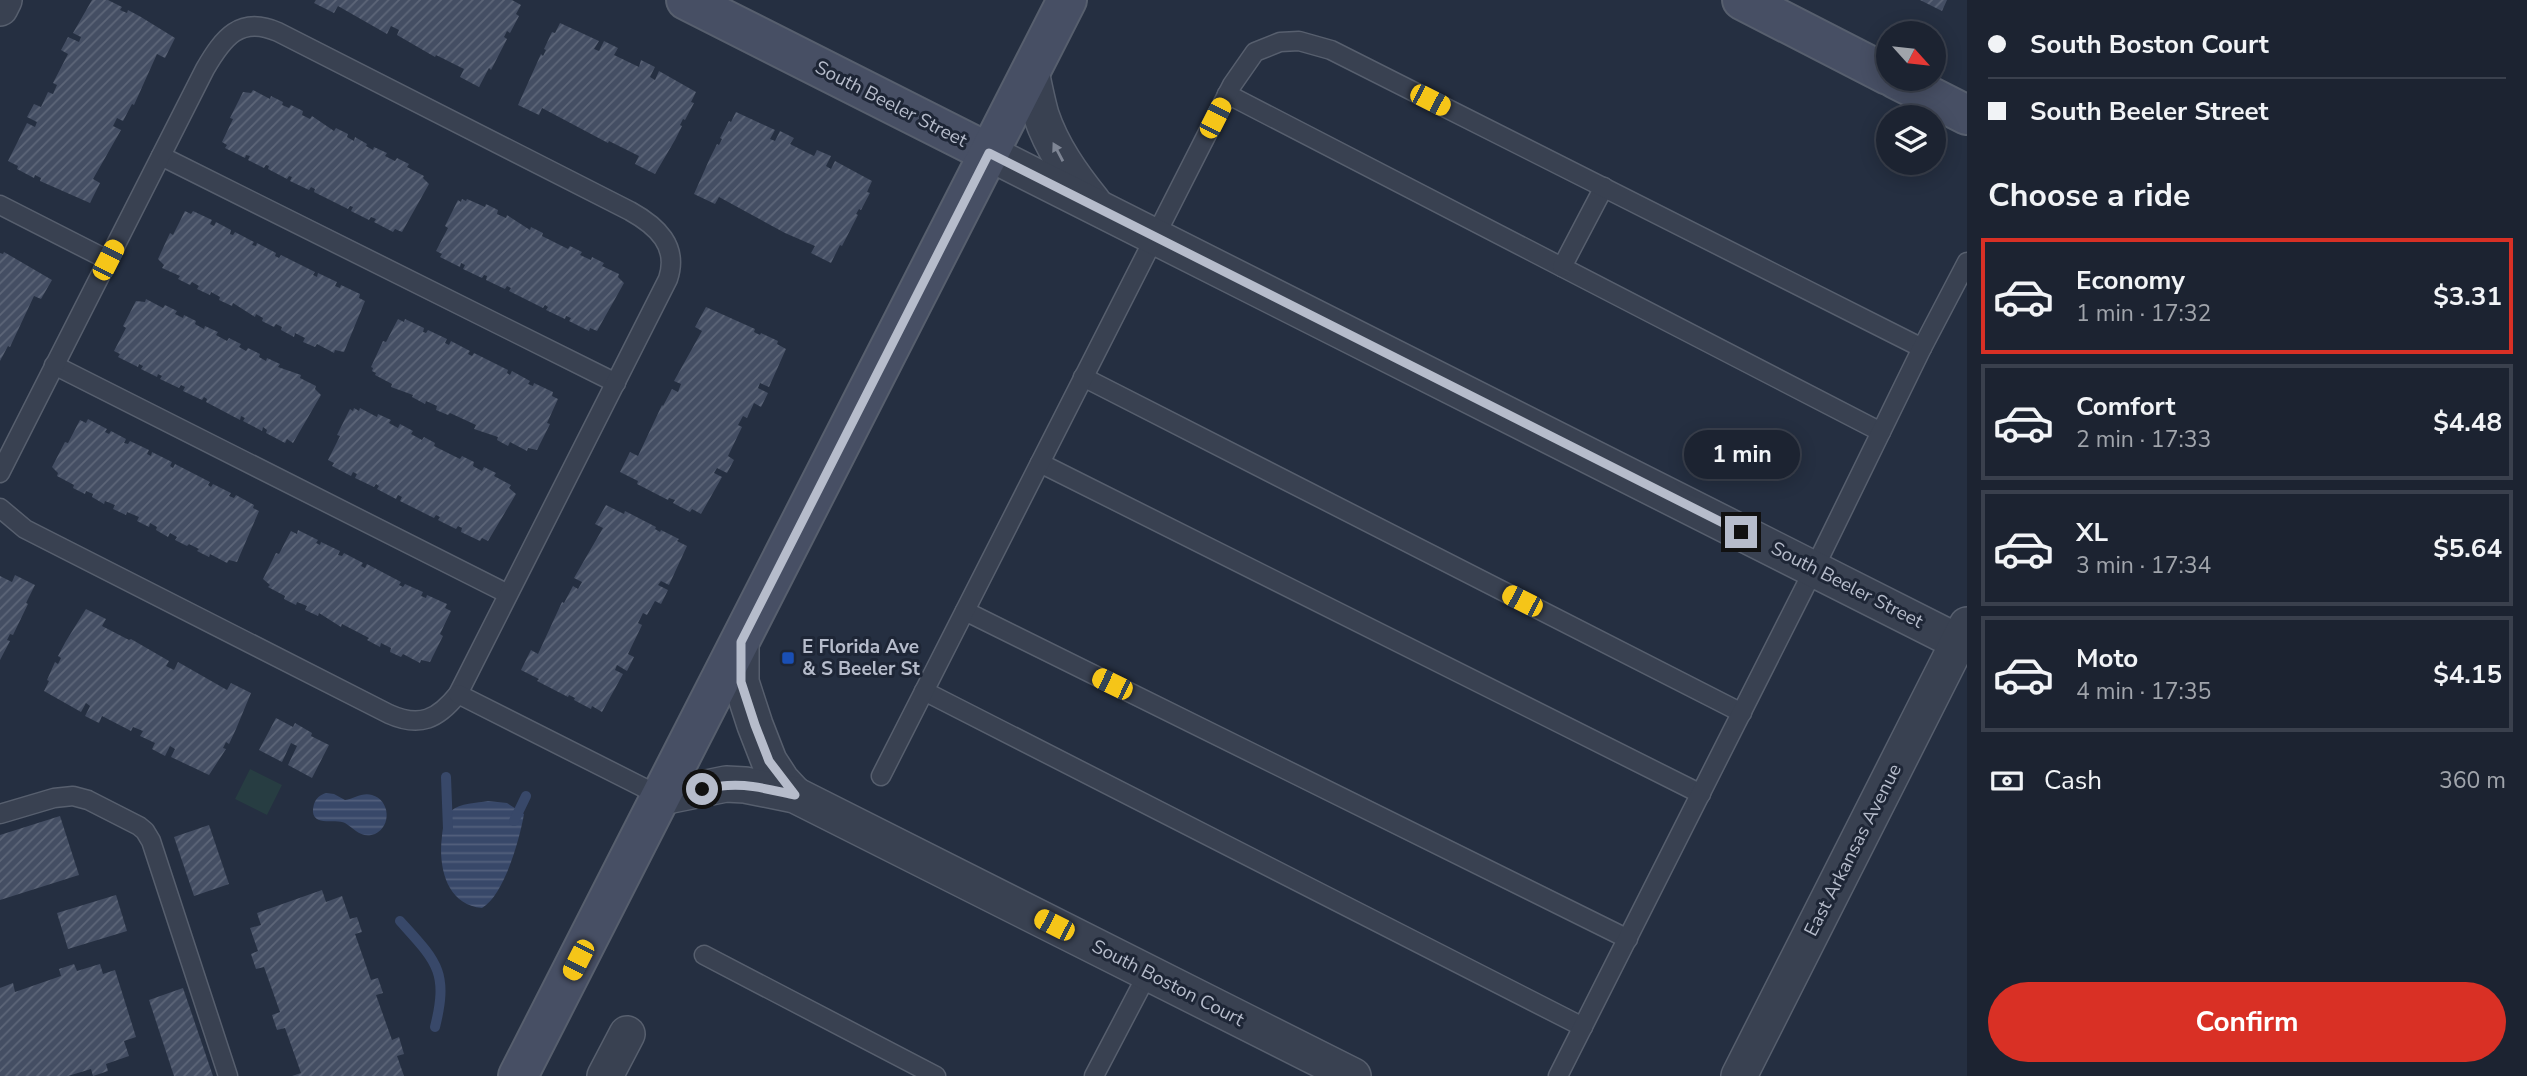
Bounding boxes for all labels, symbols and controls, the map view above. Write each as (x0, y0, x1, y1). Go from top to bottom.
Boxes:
north arrow (1876, 21, 1946, 91)
map controls (1876, 21, 1946, 175)
text: South Boston Court (2030, 27, 2269, 62)
street label: South Beeler Street (810, 54, 972, 154)
car (1407, 81, 1454, 119)
text: South Beeler Street (2030, 94, 2269, 129)
car (1197, 95, 1234, 141)
button: layers (1876, 105, 1946, 175)
one-way arrow (1053, 142, 1064, 162)
text: Choose a ride (1988, 174, 2190, 217)
car (90, 237, 127, 283)
text: Economy (2076, 263, 2185, 298)
icon: car (1992, 265, 2055, 328)
text: $3.31 (2433, 279, 2502, 314)
text: 1 min · 17:32 (2076, 298, 2211, 329)
text: Comfort (2076, 389, 2176, 424)
icon: car (1992, 391, 2055, 454)
text: $4.48 (2433, 405, 2502, 440)
text: 2 min · 17:33 (2076, 424, 2211, 455)
callout: 1 min (1683, 430, 1799, 480)
text: 1 min (1712, 439, 1772, 470)
text: XL (2076, 515, 2108, 550)
route end (1725, 516, 1757, 548)
icon: car (1992, 517, 2055, 580)
text: $5.64 (2433, 531, 2502, 566)
street label: South Beeler Street (1766, 535, 1928, 635)
text: 3 min · 17:34 (2076, 550, 2211, 581)
car (1499, 582, 1546, 620)
place label: E Florida Ave & S Beeler St (802, 634, 920, 682)
text: Moto (2076, 641, 2138, 676)
icon: car (1992, 643, 2055, 706)
marker: E Florida Ave & S Beeler St (780, 650, 796, 666)
text: $4.15 (2433, 657, 2502, 692)
car (1089, 665, 1136, 703)
text: 4 min · 17:35 (2076, 676, 2211, 707)
street label: East Arkansas Avenue (1798, 759, 1908, 941)
icon: cash (1988, 762, 2026, 800)
text: Cash (2044, 763, 2102, 798)
text: 360 m (2439, 765, 2506, 796)
route start (686, 773, 718, 805)
car (1031, 906, 1078, 944)
street label: South Boston Court (1087, 933, 1249, 1033)
car (560, 937, 597, 983)
button: Confirm (1988, 982, 2506, 1062)

